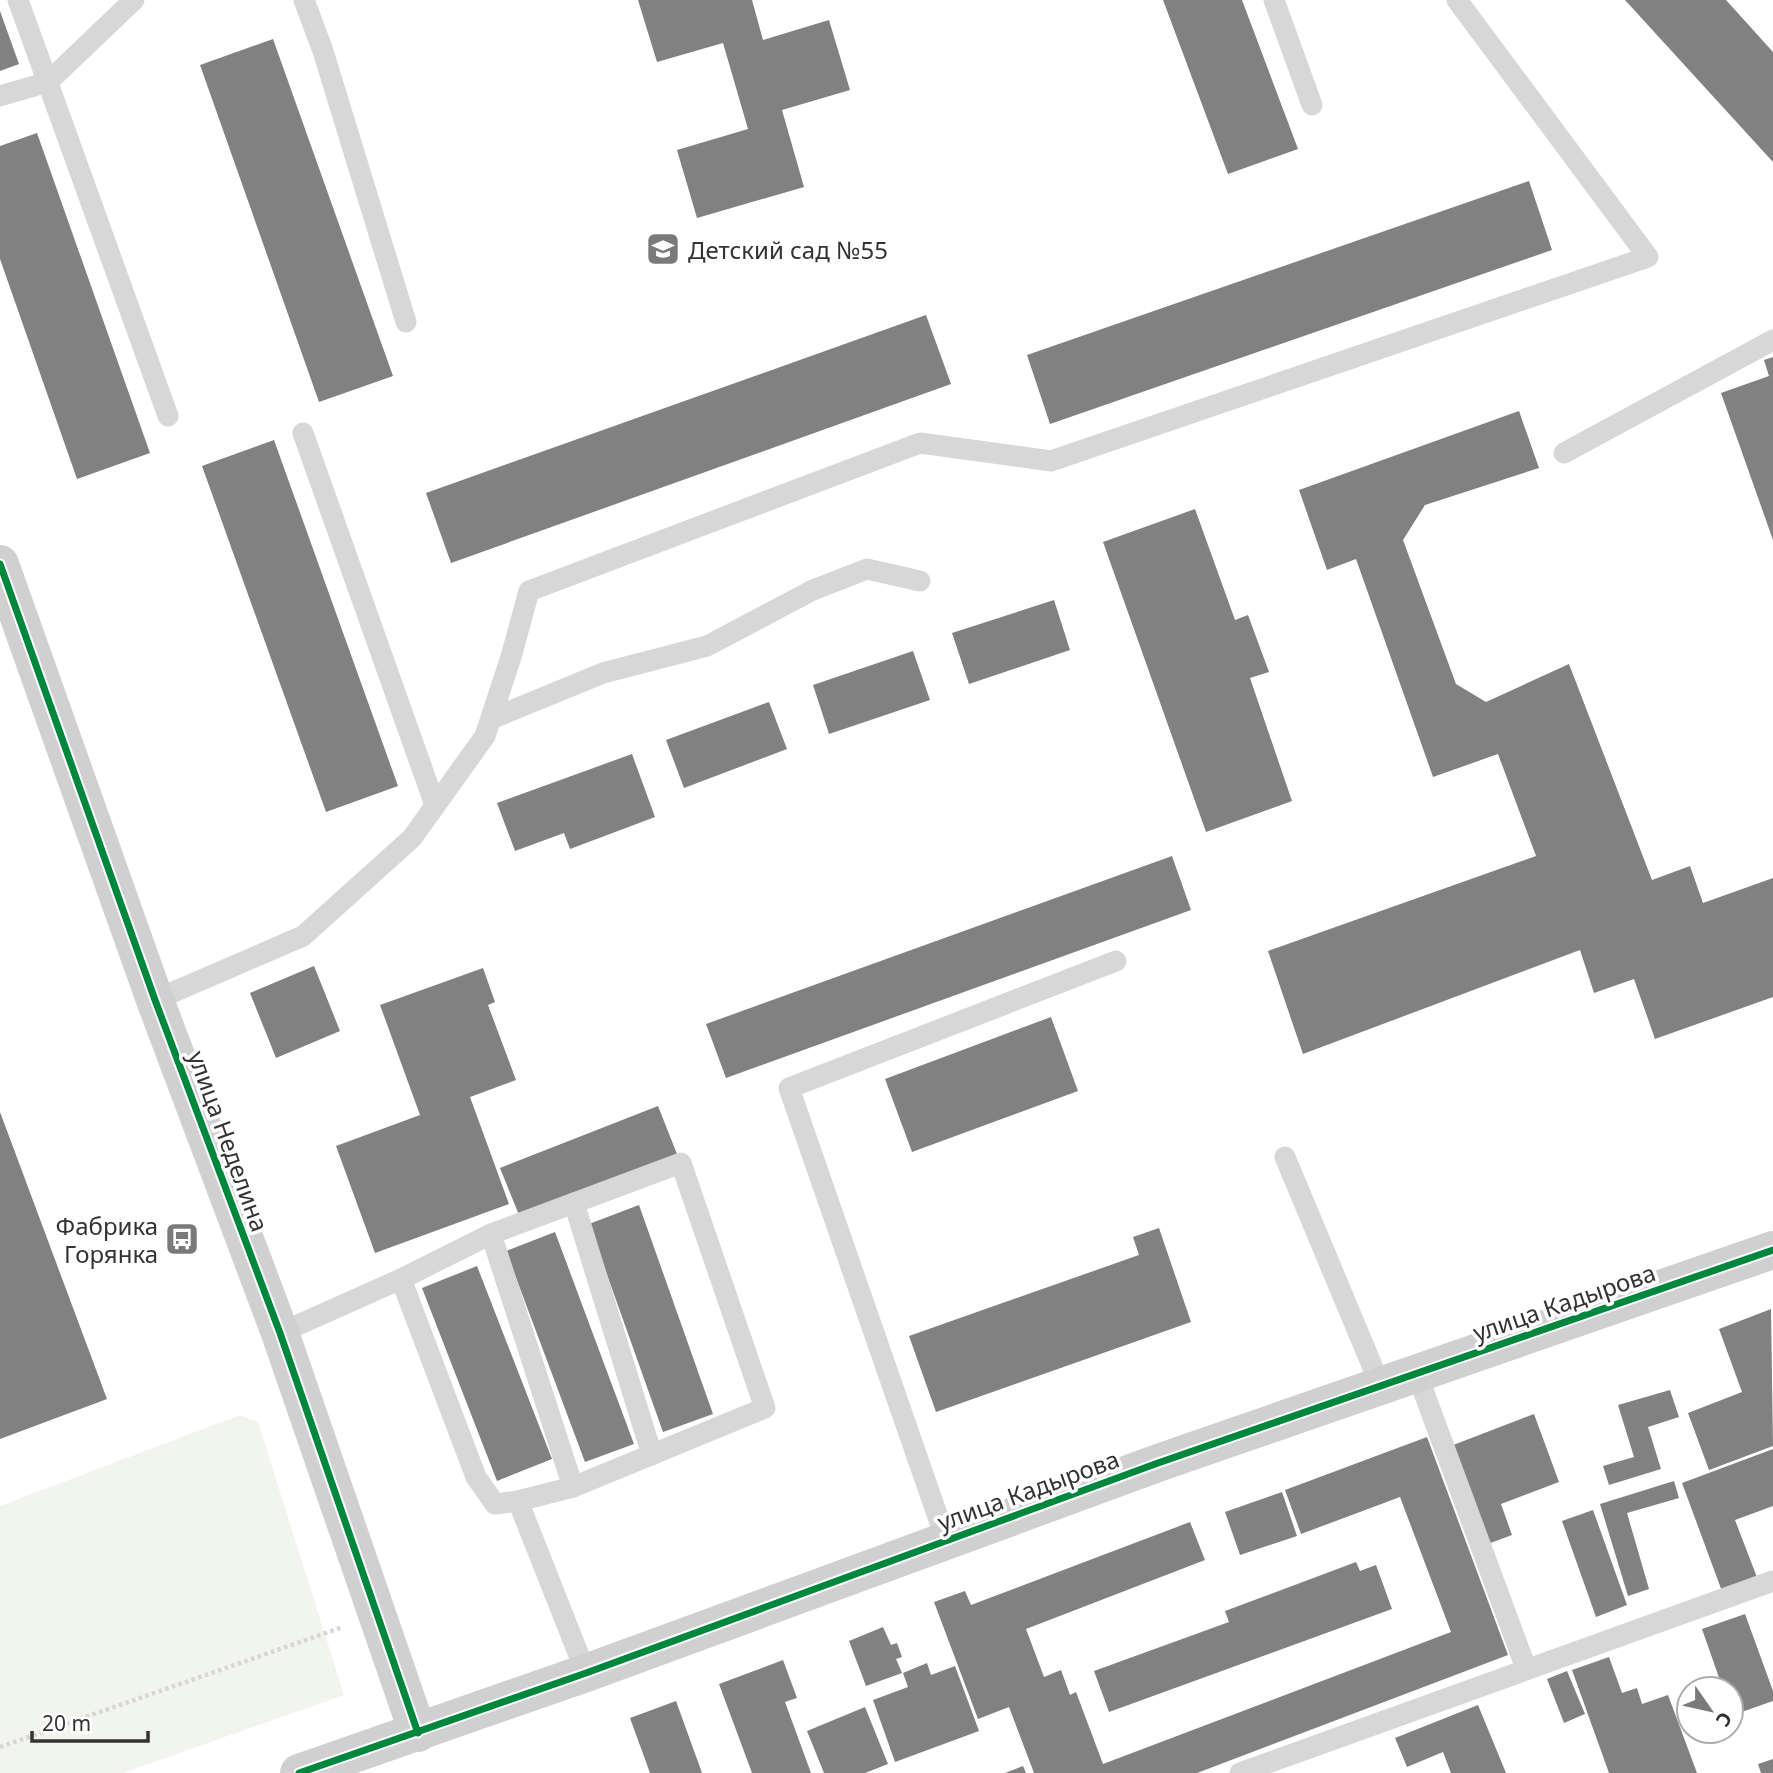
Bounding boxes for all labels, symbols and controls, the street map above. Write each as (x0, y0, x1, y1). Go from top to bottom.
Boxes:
school or university icon: Детский сад №55 (644, 230, 682, 268)
place label: Детский сад №55 (688, 233, 888, 266)
street label: улица Неделина (181, 1046, 277, 1236)
place label: Фабрика Горянка (56, 1209, 158, 1270)
bus stop icon: Фабрика Горянка (163, 1220, 201, 1258)
street label: улица Кадырова (1468, 1255, 1660, 1349)
street label: улица Кадырова (933, 1442, 1123, 1538)
north arrow (1675, 1675, 1745, 1745)
scale bar (32, 1700, 147, 1744)
text: С (1710, 1707, 1738, 1732)
text: 20 m (42, 1709, 91, 1737)

